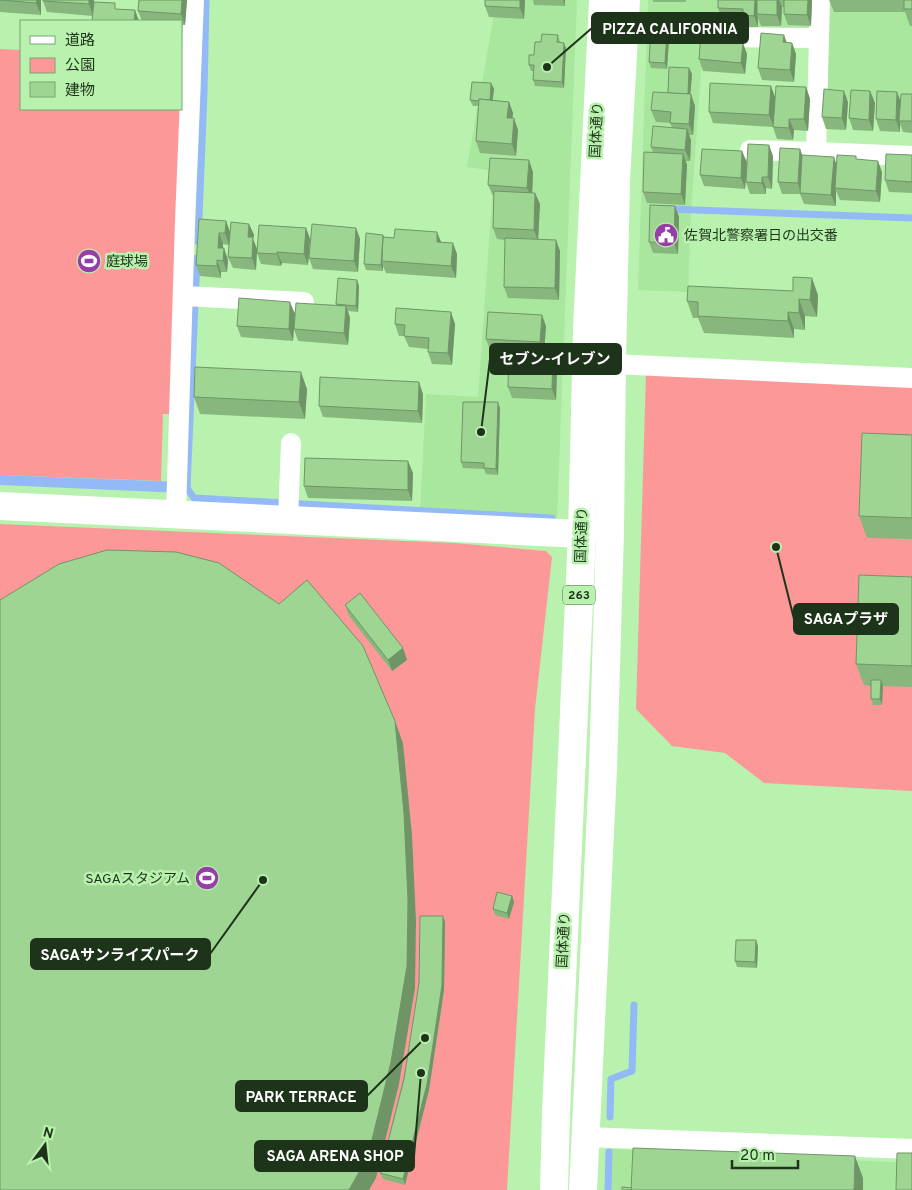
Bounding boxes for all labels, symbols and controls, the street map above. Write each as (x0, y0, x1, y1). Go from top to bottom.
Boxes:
callout: PIZZA CALIFORNIA (592, 13, 748, 43)
legend (20, 20, 182, 110)
text: PIZZA CALIFORNIA (602, 21, 738, 40)
text: 道路 (65, 32, 95, 51)
text: 公園 (65, 57, 95, 76)
text: 建物 (65, 82, 95, 101)
street label: 国体通り (588, 102, 607, 158)
public building icon: 佐賀北警察署日の出交番 (653, 222, 679, 248)
place label: 佐賀北警察署日の出交番 (684, 227, 838, 245)
sports icon: 庭球場 (76, 248, 102, 274)
place label: 庭球場 (106, 254, 148, 271)
callout: セブン-イレブン (490, 344, 621, 374)
text: セブン-イレブン (499, 350, 611, 370)
street label: 国体通り (573, 507, 592, 563)
road number: 263 (563, 586, 595, 604)
callout: SAGAプラザ (794, 604, 898, 634)
text: SAGAプラザ (804, 611, 888, 630)
sports icon: SAGAスタジアム (194, 865, 220, 891)
place label: SAGAスタジアム (85, 871, 190, 888)
street label: 国体通り (555, 912, 574, 968)
callout: SAGAサンライズパーク (31, 939, 210, 969)
text: SAGAサンライズパーク (41, 946, 199, 966)
callout: PARK TERRACE (236, 1081, 367, 1111)
text: PARK TERRACE (245, 1089, 357, 1108)
north arrow (20, 1120, 70, 1170)
text: N (41, 1124, 55, 1143)
scale bar (732, 1138, 798, 1170)
callout: SAGA ARENA SHOP (255, 1141, 414, 1171)
text: 20 m (740, 1147, 775, 1166)
text: SAGA ARENA SHOP (266, 1148, 404, 1167)

